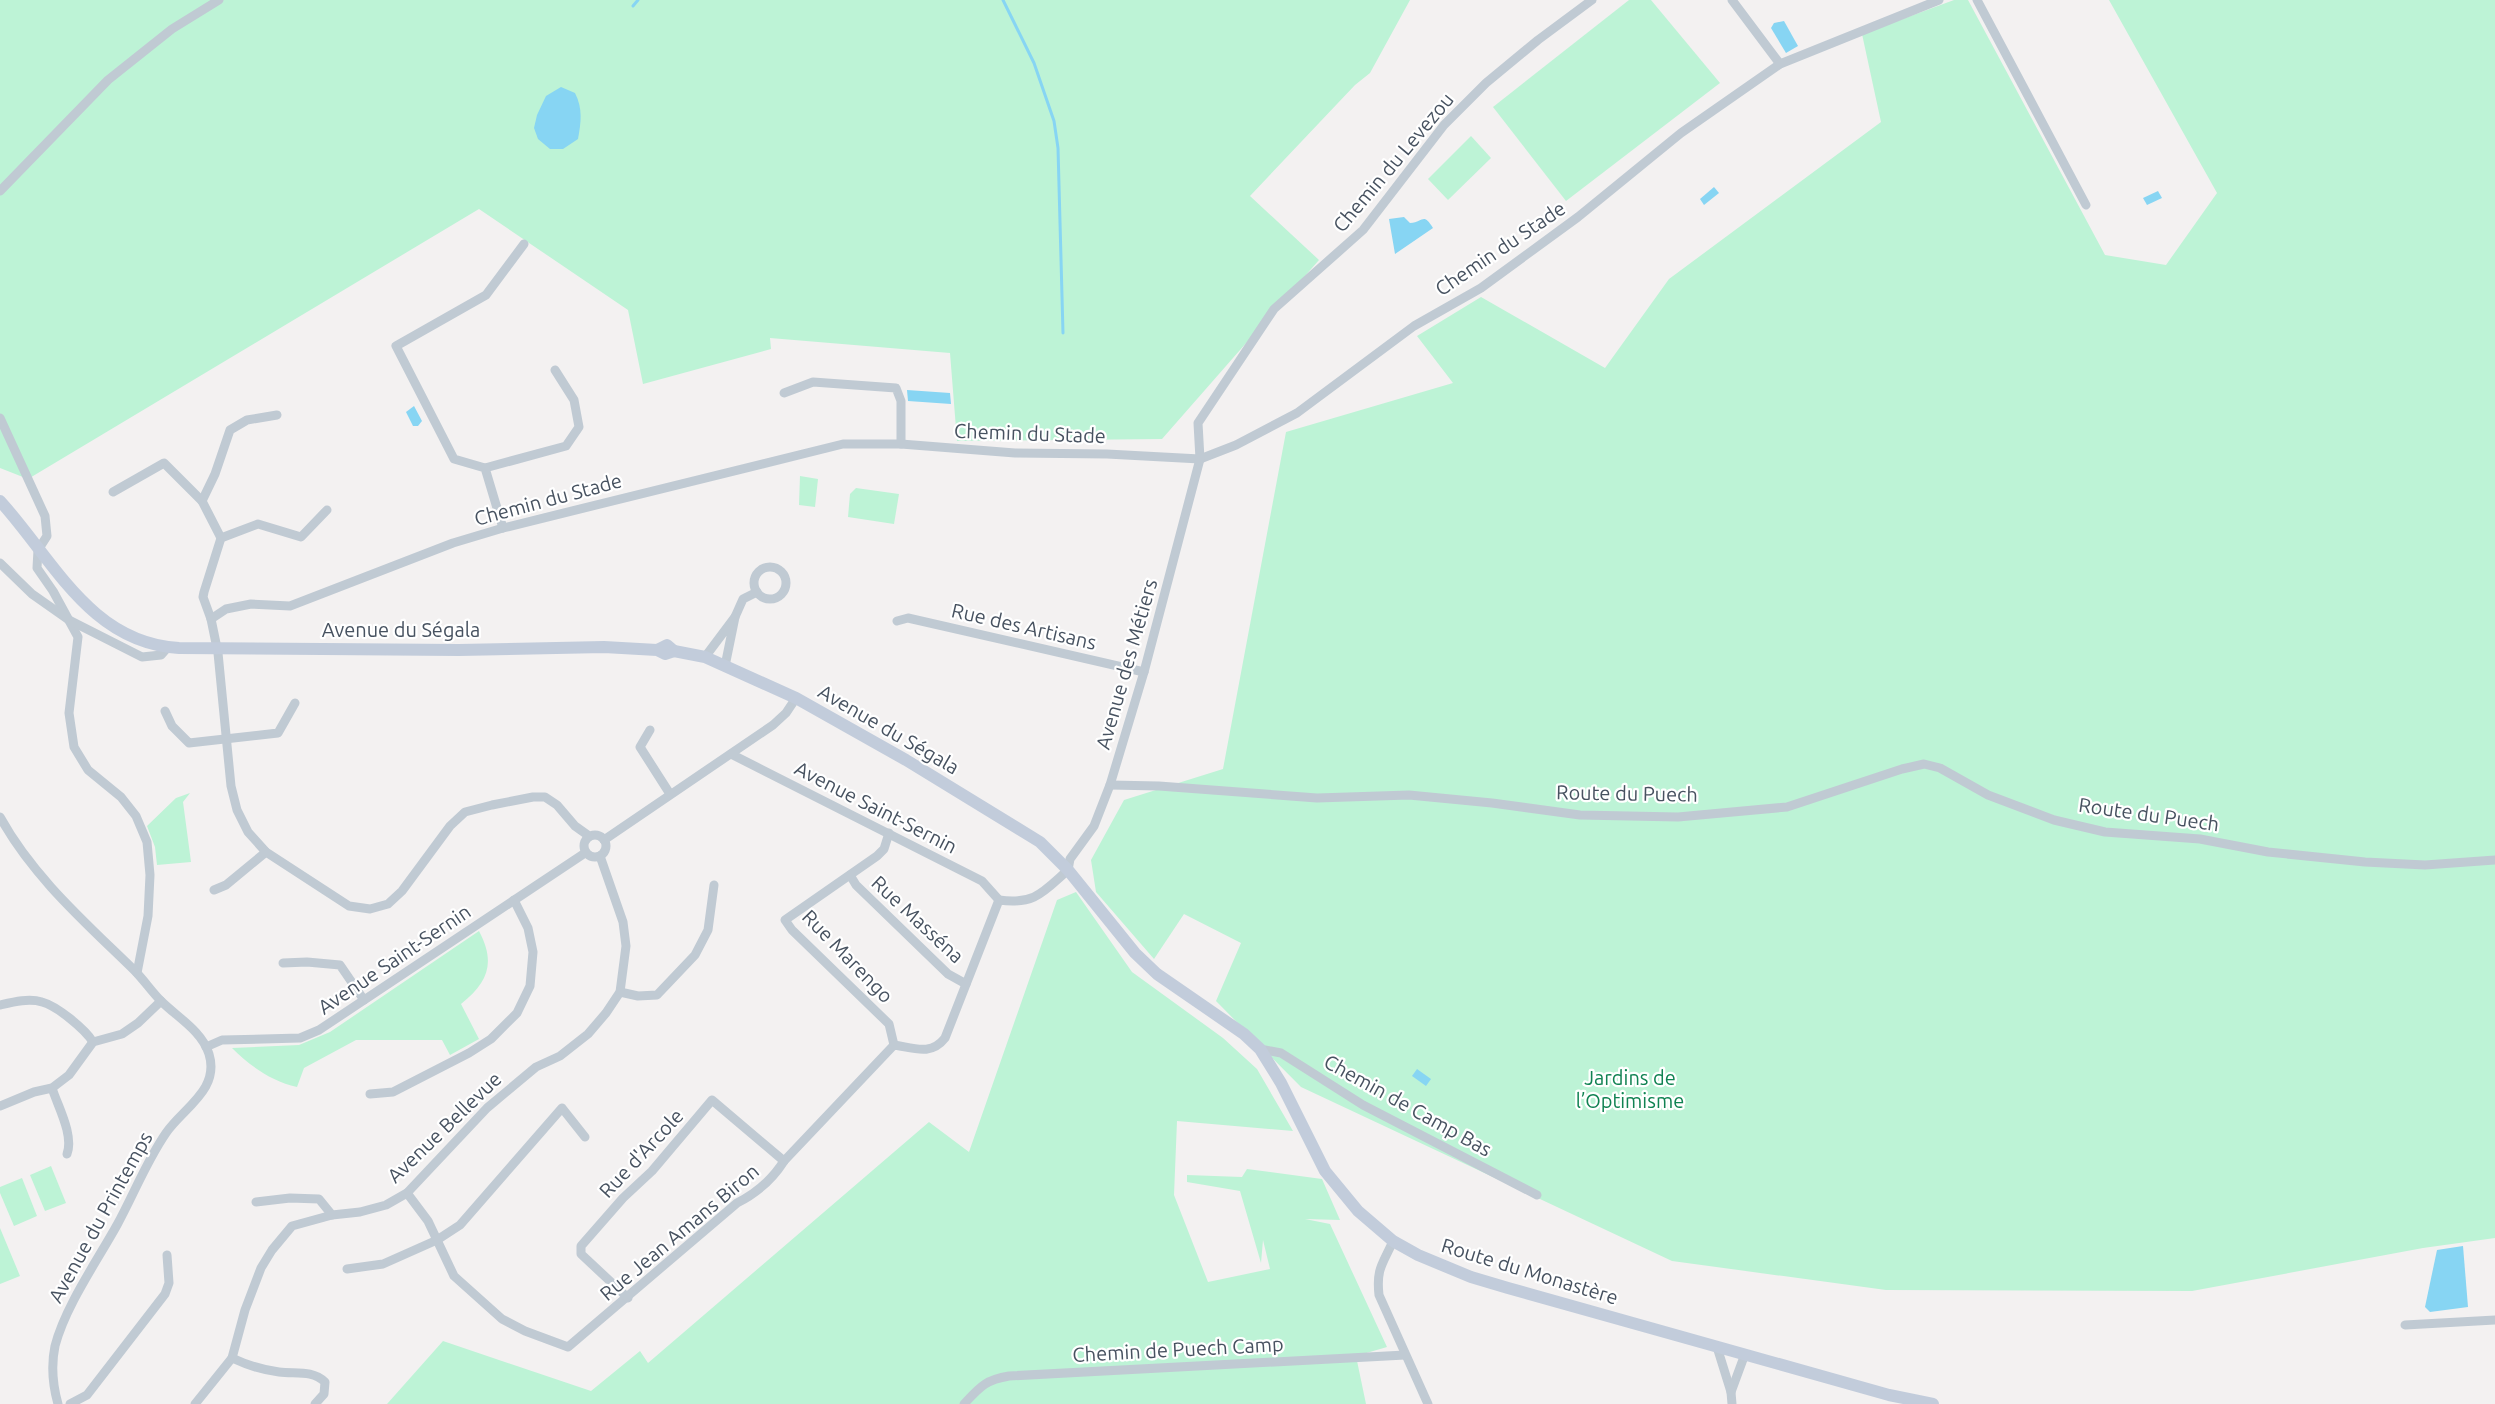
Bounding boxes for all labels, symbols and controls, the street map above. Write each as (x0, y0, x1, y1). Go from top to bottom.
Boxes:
street label: Chemin du Levezou (1328, 88, 1458, 236)
street label: Chemin du Stade (1431, 196, 1569, 300)
street label: Chemin du Stade (954, 419, 1106, 447)
street label: Chemin du Stade (472, 468, 624, 530)
street label: Avenue des Métiers (1091, 576, 1161, 752)
street label: Rue des Artisans (949, 598, 1099, 654)
street label: Avenue du Ségala (322, 618, 480, 641)
street label: Avenue du Ségala (815, 679, 963, 779)
street label: Avenue Saint-Sernin (791, 756, 961, 858)
street label: Route du Puech (1556, 780, 1698, 806)
street label: Route du Puech (2077, 793, 2221, 835)
street label: Rue Masséna (867, 871, 969, 967)
street label: Avenue Saint-Sernin (313, 899, 475, 1019)
street label: Rue Marengo (798, 905, 898, 1007)
street label: Chemin de Camp Bas (1320, 1049, 1496, 1161)
park label: Jardins de l’Optimisme (1576, 1066, 1684, 1112)
street label: Avenue Bellevue (382, 1067, 506, 1187)
street label: Rue d'Arcole (594, 1104, 688, 1202)
street label: Avenue du Printemps (43, 1127, 157, 1307)
street label: Rue Jean Amans Biron (595, 1159, 763, 1305)
street label: Route du Monastère (1439, 1233, 1621, 1309)
street label: Chemin de Puech Camp (1072, 1332, 1284, 1366)

